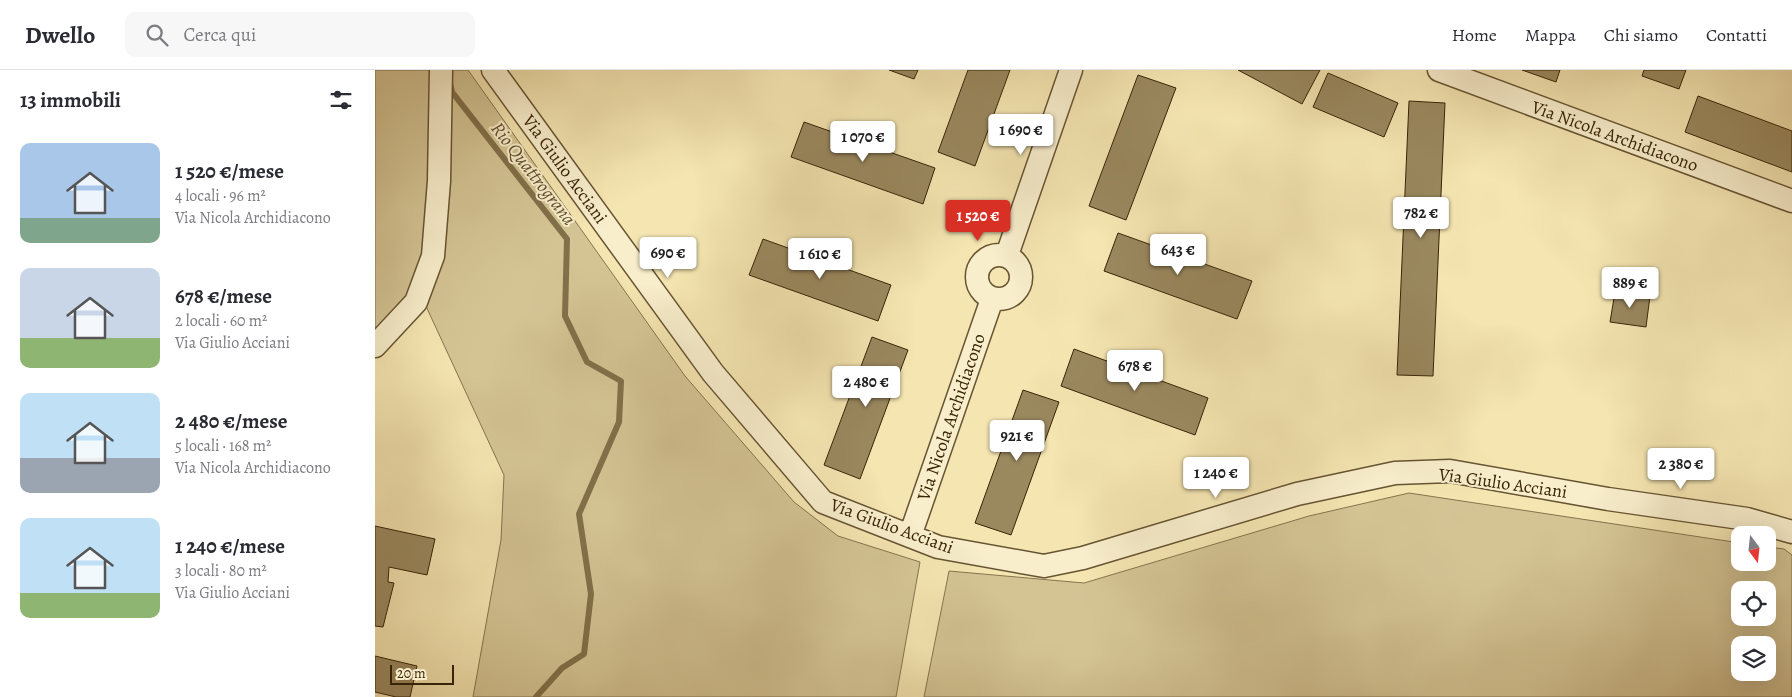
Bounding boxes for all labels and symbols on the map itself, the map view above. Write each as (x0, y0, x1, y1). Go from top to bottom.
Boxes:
street label: Via Nicola Archidiacono (1528, 94, 1701, 177)
street label: Via Giulio Acciani (517, 109, 613, 228)
pin: 1 690 € (975, 114, 1067, 156)
water label: Rio Quattrograna (485, 117, 582, 231)
pin: 1 070 € (817, 121, 909, 163)
pin: 782 € (1386, 196, 1456, 239)
pin: 1 520 € (932, 200, 1024, 242)
pin: 643 € (1143, 234, 1213, 276)
pin: 690 € (633, 236, 703, 279)
pin: 1 610 € (774, 238, 866, 280)
pin: 889 € (1595, 266, 1665, 309)
street label: Via Nicola Archidiacono (911, 330, 991, 505)
pin: 678 € (1100, 350, 1170, 392)
pin: 2 480 € (820, 366, 912, 408)
pin: 921 € (982, 420, 1052, 462)
pin: 2 380 € (1635, 448, 1727, 490)
pin: 1 240 € (1170, 456, 1262, 499)
street label: Via Giulio Acciani (1436, 462, 1569, 504)
street label: Via Giulio Acciani (826, 492, 957, 559)
north arrow (1731, 526, 1776, 571)
scale bar (390, 662, 454, 685)

